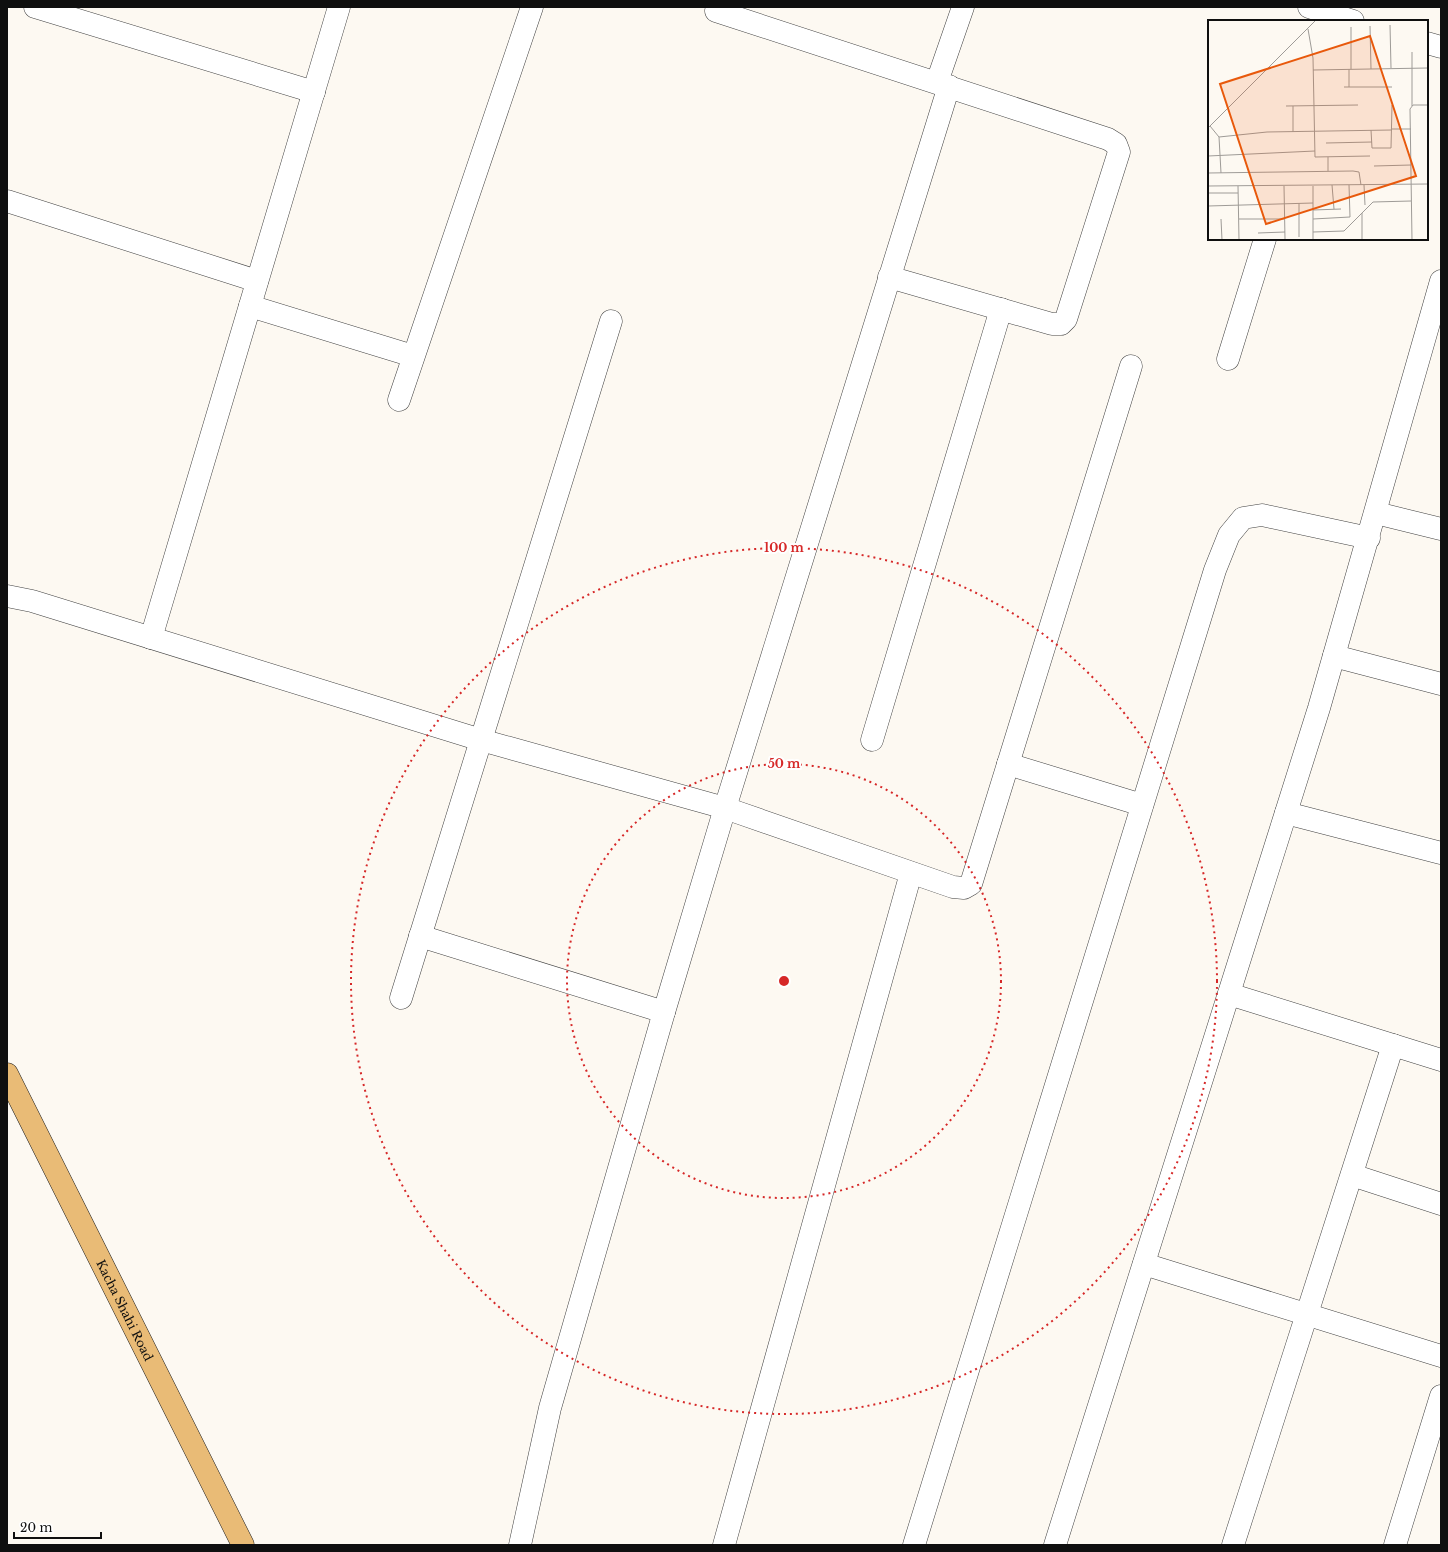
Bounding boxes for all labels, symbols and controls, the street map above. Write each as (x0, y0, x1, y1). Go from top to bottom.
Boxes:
inset map (1208, 20, 1428, 240)
text: 100 m (764, 540, 805, 555)
text: 50 m (768, 756, 801, 771)
centre of rings (777, 974, 791, 988)
street label: Kacha Shahi Road (94, 1257, 157, 1363)
scale bar (14, 1514, 101, 1540)
text: 20 m (20, 1520, 52, 1535)

